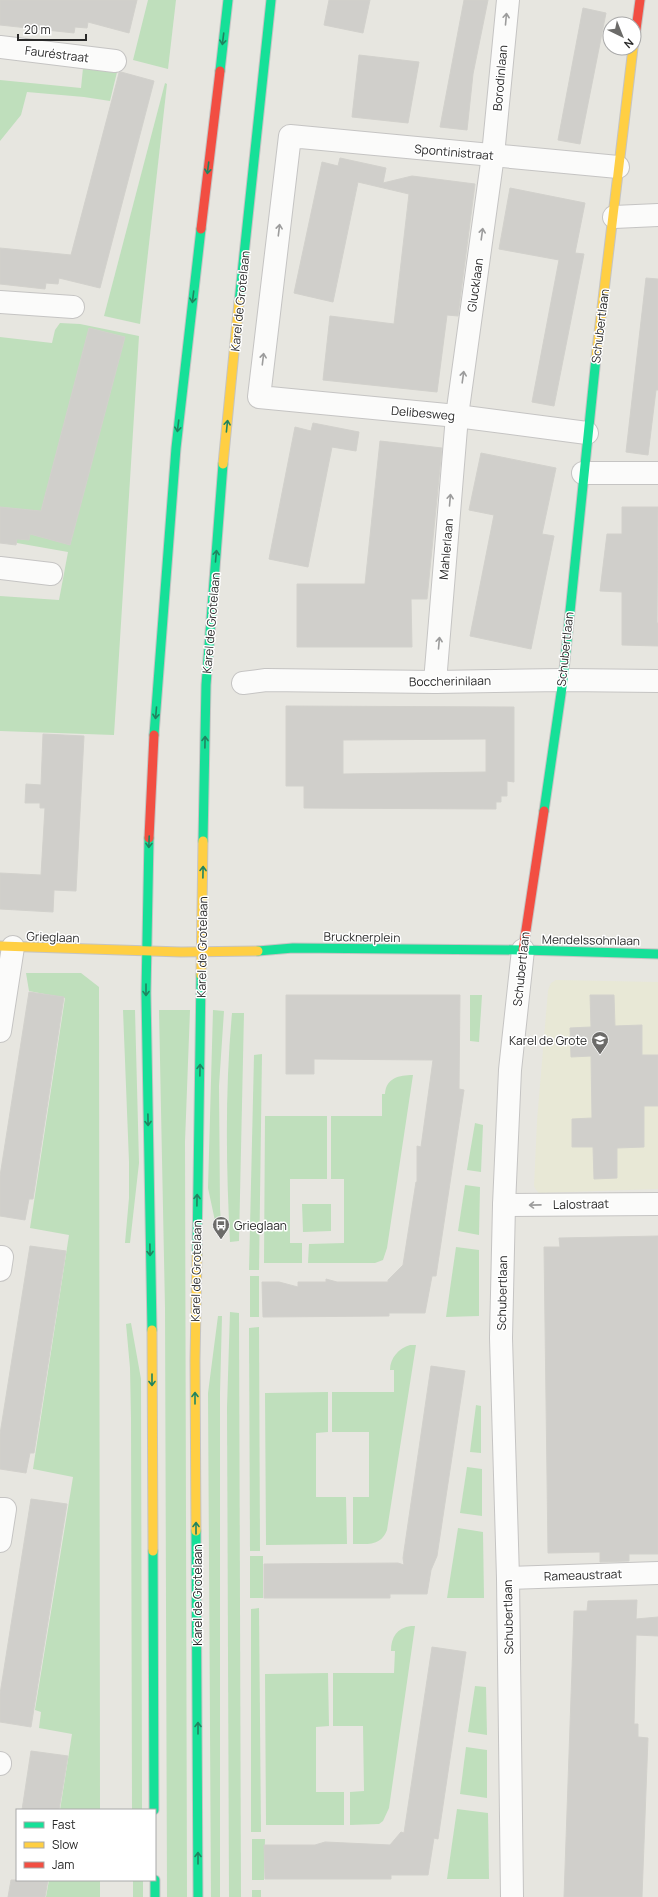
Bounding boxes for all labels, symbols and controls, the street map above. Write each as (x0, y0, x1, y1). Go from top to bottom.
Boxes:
one-way arrow (502, 13, 509, 26)
scale bar (18, 16, 86, 42)
north arrow (602, 16, 642, 56)
text: 20 m (24, 21, 51, 38)
one-way arrow (219, 32, 227, 45)
text: N (621, 35, 637, 52)
street label: Fauréstraat (24, 42, 90, 66)
street label: Borodinlaan (489, 44, 511, 112)
street label: Spontinistraat (414, 140, 495, 164)
one-way arrow (204, 161, 212, 174)
one-way arrow (275, 224, 282, 237)
one-way arrow (478, 228, 486, 241)
street label: Karel de Grotelaan (226, 250, 254, 352)
street label: Glucklaan (463, 257, 487, 313)
street label: Schubertlaan (587, 288, 613, 364)
one-way arrow (189, 290, 197, 303)
one-way arrow (260, 353, 267, 366)
one-way arrow (459, 371, 467, 384)
street label: Delibesweg (390, 402, 456, 424)
one-way arrow (174, 419, 182, 432)
one-way arrow (223, 420, 230, 433)
one-way arrow (447, 494, 454, 507)
street label: Mahlerlaan (435, 518, 457, 580)
one-way arrow (212, 550, 219, 563)
street label: Karel de Grotelaan (198, 572, 224, 674)
street label: Schubertlaan (553, 611, 577, 687)
one-way arrow (435, 637, 442, 650)
street label: Boccherinilaan (409, 672, 491, 690)
one-way arrow (152, 706, 160, 719)
one-way arrow (201, 736, 209, 749)
one-way arrow (145, 835, 152, 848)
one-way arrow (199, 866, 207, 879)
street label: Karel de Grotelaan (193, 896, 211, 998)
street label: Grieglaan (26, 928, 80, 946)
street label: Brucknerplein (324, 928, 400, 946)
street label: Schubertlaan (509, 931, 533, 1007)
street label: Mendelssohnlaan (542, 931, 640, 949)
one-way arrow (142, 983, 150, 996)
school or university icon: Karel de Grote (590, 1030, 610, 1055)
place label: Karel de Grote (509, 1032, 587, 1049)
one-way arrow (196, 1064, 204, 1077)
one-way arrow (144, 1113, 151, 1126)
one-way arrow (193, 1194, 201, 1207)
street label: Lalostraat (553, 1195, 609, 1213)
one-way arrow (529, 1201, 542, 1209)
bus stop icon: Grieglaan (211, 1215, 231, 1240)
place label: Grieglaan (234, 1217, 287, 1234)
street label: Karel de Grotelaan (187, 1220, 205, 1322)
one-way arrow (146, 1243, 153, 1256)
street label: Schubertlaan (493, 1255, 511, 1331)
one-way arrow (148, 1373, 156, 1386)
one-way arrow (191, 1392, 199, 1405)
one-way arrow (192, 1522, 200, 1535)
street label: Karel de Grotelaan (189, 1544, 206, 1646)
street label: Rameaustraat (544, 1565, 623, 1585)
street label: Schubertlaan (499, 1579, 517, 1655)
one-way arrow (194, 1722, 202, 1735)
legend (16, 1809, 156, 1881)
text: Fast (52, 1816, 76, 1833)
text: Slow (52, 1836, 78, 1853)
one-way arrow (194, 1852, 202, 1865)
text: Jam (52, 1856, 74, 1873)

